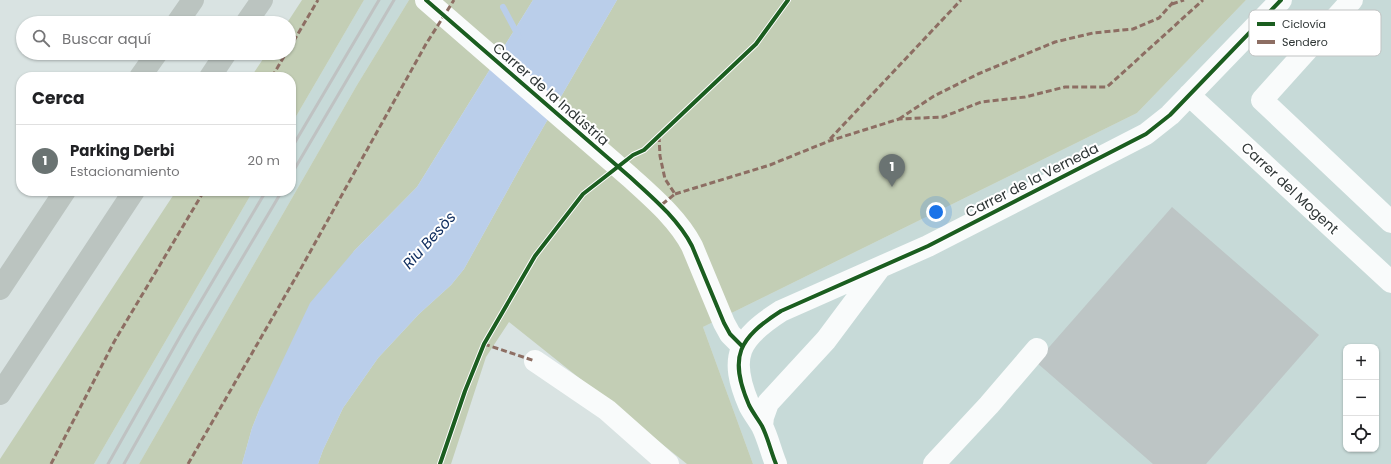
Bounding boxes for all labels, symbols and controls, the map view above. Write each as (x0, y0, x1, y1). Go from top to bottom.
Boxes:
legend (1249, 10, 1381, 56)
search box (16, 16, 296, 60)
text: Ciclovía (1282, 16, 1326, 32)
icon: search (30, 27, 52, 49)
text: Buscar aquí (62, 28, 151, 49)
text: Sendero (1282, 34, 1328, 50)
street label: Carrer de la Indústria (488, 38, 614, 150)
text: Cerca (32, 86, 85, 110)
street label: Carrer del Mogent (1237, 137, 1343, 239)
street label: Carrer de la Verneda (962, 138, 1102, 222)
text: Parking Derbi (70, 140, 174, 161)
text: 1 (43, 151, 47, 170)
text: 20 m (247, 151, 280, 170)
pin: 1 (879, 154, 905, 187)
text: Estacionamiento (70, 162, 180, 181)
your location (926, 202, 946, 222)
water label: Riu Besòs (398, 207, 461, 273)
map controls (1343, 344, 1379, 452)
button: + (1343, 344, 1379, 380)
button: − (1343, 380, 1379, 416)
button: locate (1343, 416, 1379, 452)

